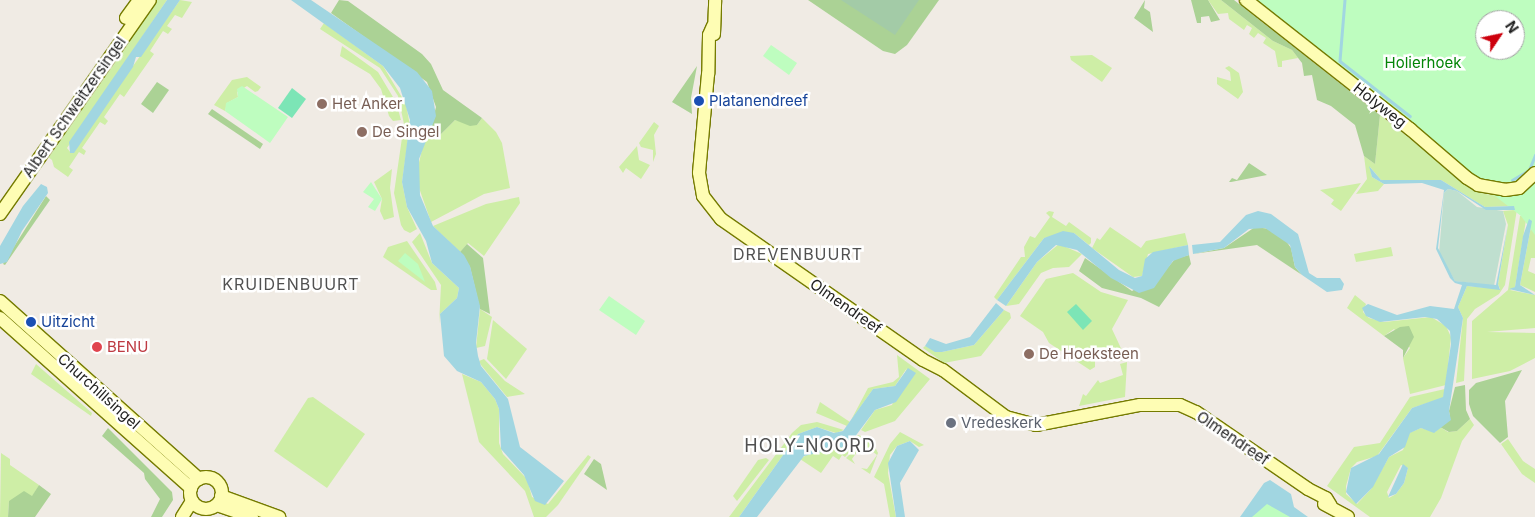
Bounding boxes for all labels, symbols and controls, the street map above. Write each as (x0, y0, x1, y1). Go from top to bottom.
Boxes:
north arrow (1475, 10, 1525, 60)
text: N (1502, 18, 1522, 36)
street label: Albert Schweitzersingel (19, 33, 129, 181)
park label: Holierhoek (1385, 54, 1461, 72)
street label: Holyweg (1350, 79, 1410, 131)
place label: Platanendreef (709, 92, 808, 110)
place label: Het Anker (332, 95, 403, 113)
marker: Platanendreef (693, 95, 705, 107)
marker: Het Anker (316, 98, 328, 110)
place label: De Singel (372, 123, 439, 141)
marker: De Singel (356, 126, 368, 138)
district label: DREVENBUURT (732, 244, 864, 264)
district label: KRUIDENBUURT (221, 274, 361, 294)
street label: Olmendreef (807, 275, 885, 337)
place label: Uitzicht (41, 313, 95, 331)
marker: Uitzicht (25, 316, 37, 328)
place label: BENU (107, 338, 148, 356)
marker: BENU (91, 341, 103, 353)
place label: De Hoeksteen (1039, 345, 1139, 363)
marker: De Hoeksteen (1023, 348, 1035, 360)
street label: Churchillsingel (54, 349, 144, 433)
street label: Olmendreef (1193, 407, 1273, 469)
place label: Vredeskerk (961, 414, 1042, 432)
marker: Vredeskerk (945, 417, 957, 429)
district label: HOLY-NOORD (743, 435, 877, 457)

